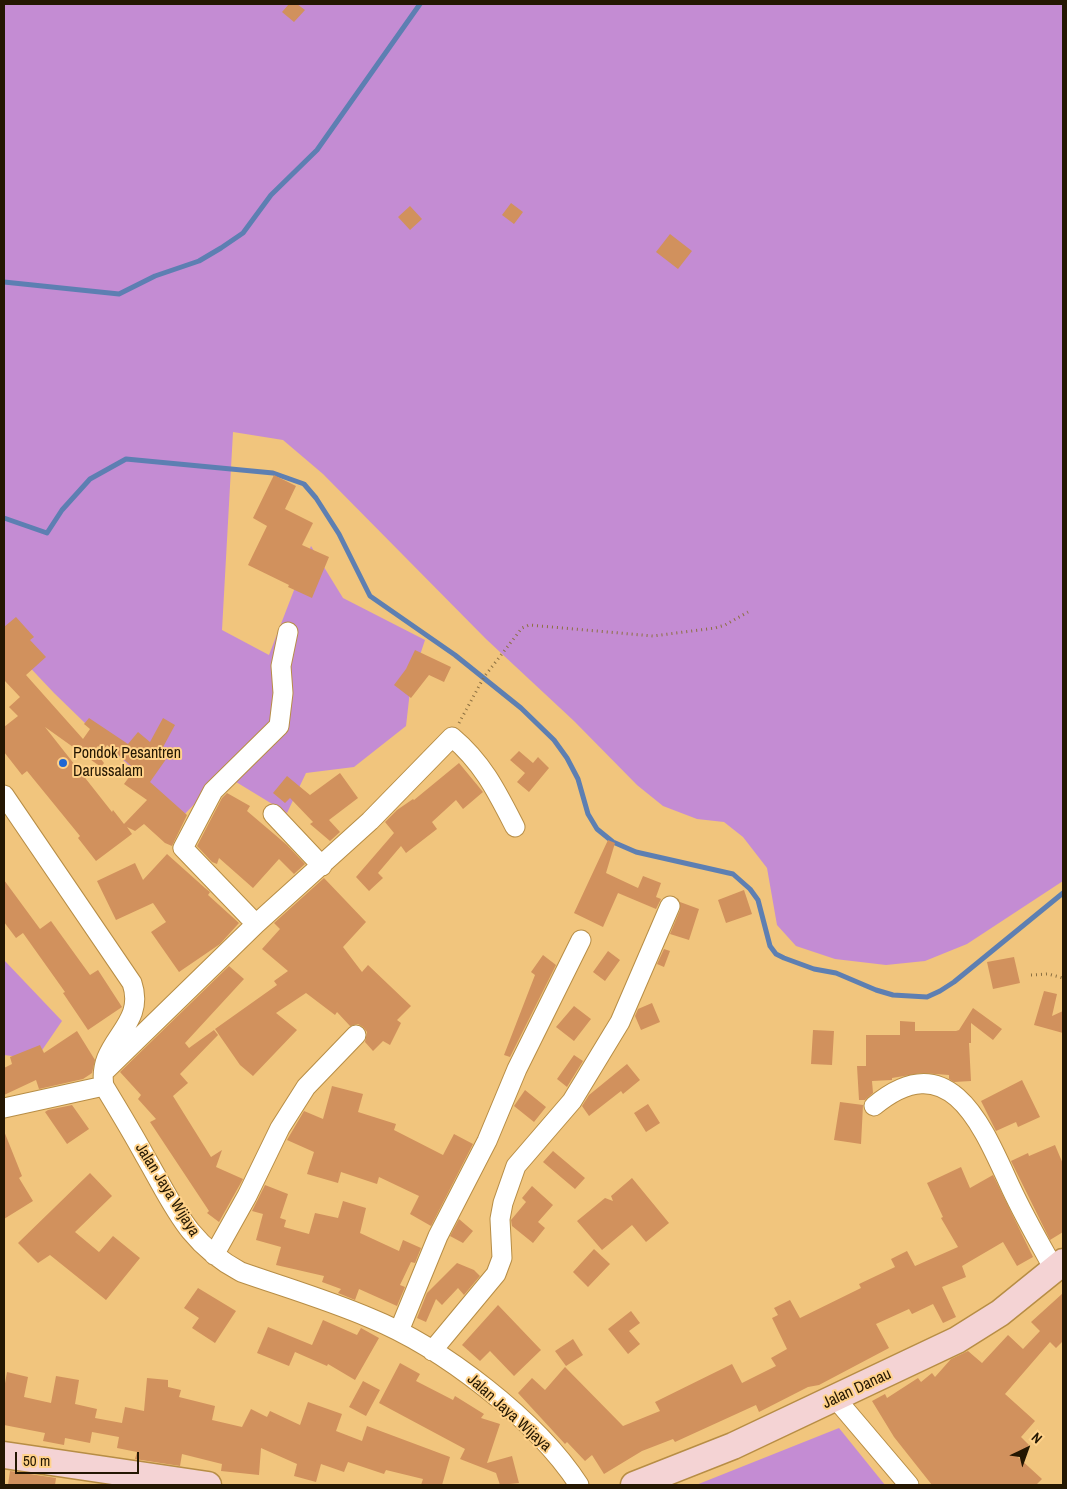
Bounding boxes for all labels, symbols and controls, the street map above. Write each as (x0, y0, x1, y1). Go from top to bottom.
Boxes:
place label: Pondok Pesantren Darussalam (73, 744, 181, 782)
marker: Pondok Pesantren Darussalam (57, 757, 69, 769)
street label: Jalan Jaya Wijaya (131, 1140, 203, 1240)
street label: Jalan Danau (820, 1365, 894, 1413)
street label: Jalan Jaya Wijaya (463, 1370, 555, 1456)
north arrow (1002, 1424, 1052, 1474)
text: N (1028, 1428, 1046, 1447)
scale bar (18, 1442, 141, 1474)
text: 50 m (23, 1450, 50, 1471)

